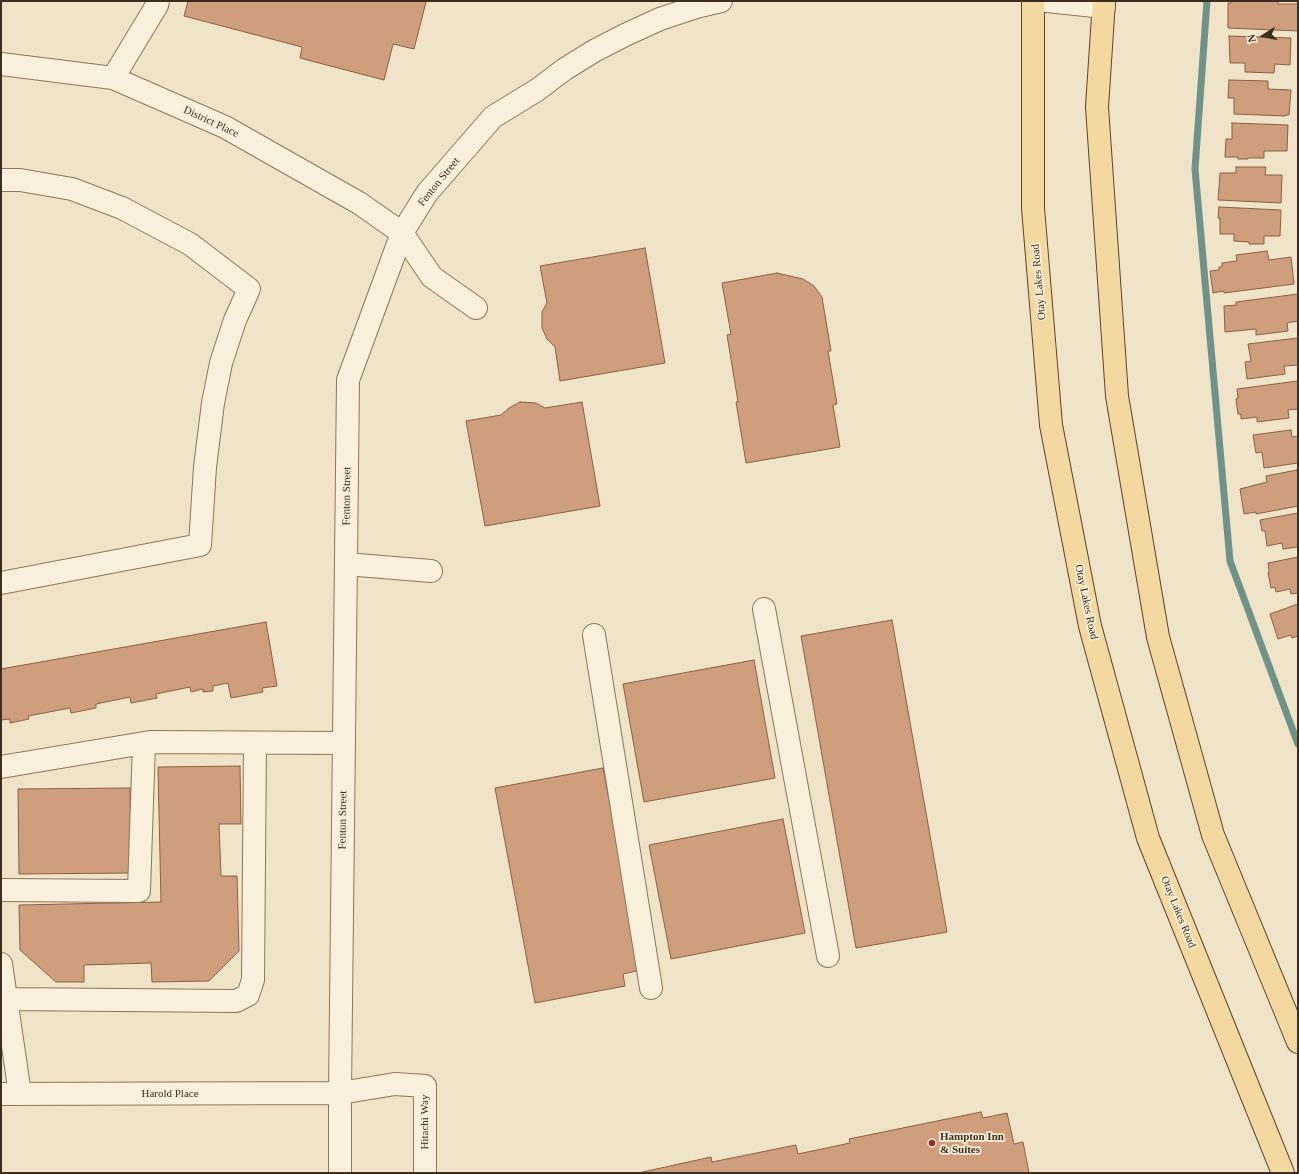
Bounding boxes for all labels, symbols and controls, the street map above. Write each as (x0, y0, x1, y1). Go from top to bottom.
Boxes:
north arrow (1243, 16, 1283, 56)
text: N (1245, 33, 1258, 43)
street label: District Place (181, 103, 241, 141)
street label: Fenton Street (415, 155, 463, 209)
street label: Otay Lakes Road (1029, 243, 1049, 321)
street label: Fenton Street (340, 466, 354, 526)
street label: Otay Lakes Road (1072, 563, 1100, 641)
street label: Fenton Street (336, 790, 350, 850)
street label: Otay Lakes Road (1158, 874, 1198, 950)
street label: Harold Place (141, 1087, 199, 1101)
street label: Hitachi Way (418, 1094, 432, 1150)
place label: Hampton Inn & Suites (940, 1130, 1004, 1156)
marker: Hampton Inn & Suites (927, 1138, 937, 1148)

